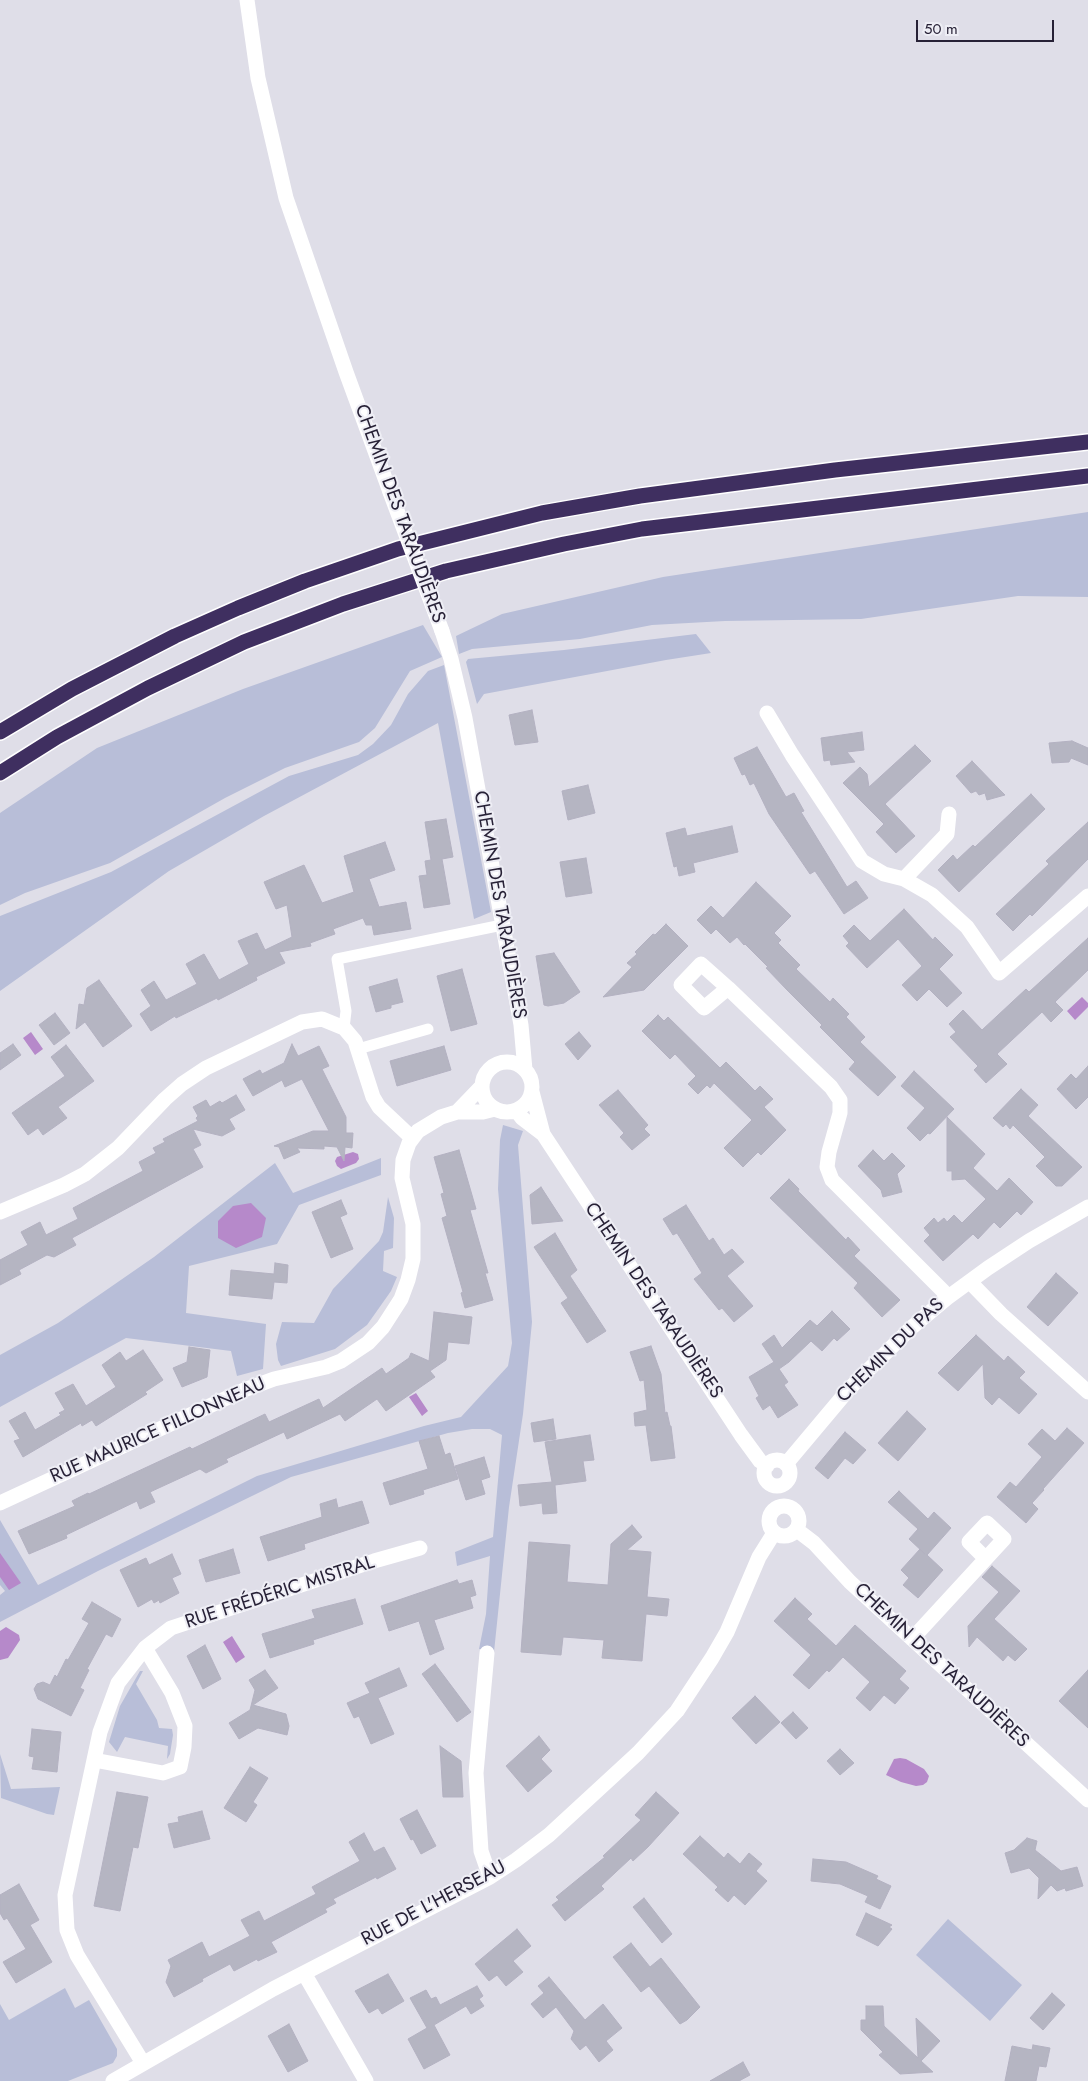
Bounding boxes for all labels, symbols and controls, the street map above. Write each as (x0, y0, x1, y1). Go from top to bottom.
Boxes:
scale bar (918, 10, 1056, 42)
text: 50 m (924, 18, 958, 40)
street label: CHEMIN DES TARAUDIÈRES (349, 402, 449, 626)
street label: CHEMIN DES TARAUDIÈRES (468, 789, 530, 1021)
street label: CHEMIN DES TARAUDIÈRES (579, 1199, 727, 1403)
street label: CHEMIN DU PAS (833, 1294, 949, 1408)
street label: RUE MAURICE FILLONNEAU (47, 1373, 269, 1489)
street label: RUE FRÉDÉRIC MISTRAL (182, 1552, 378, 1634)
street label: CHEMIN DES TARAUDIÈRES (849, 1579, 1033, 1753)
street label: RUE DE L'HERSEAU (358, 1856, 510, 1952)

